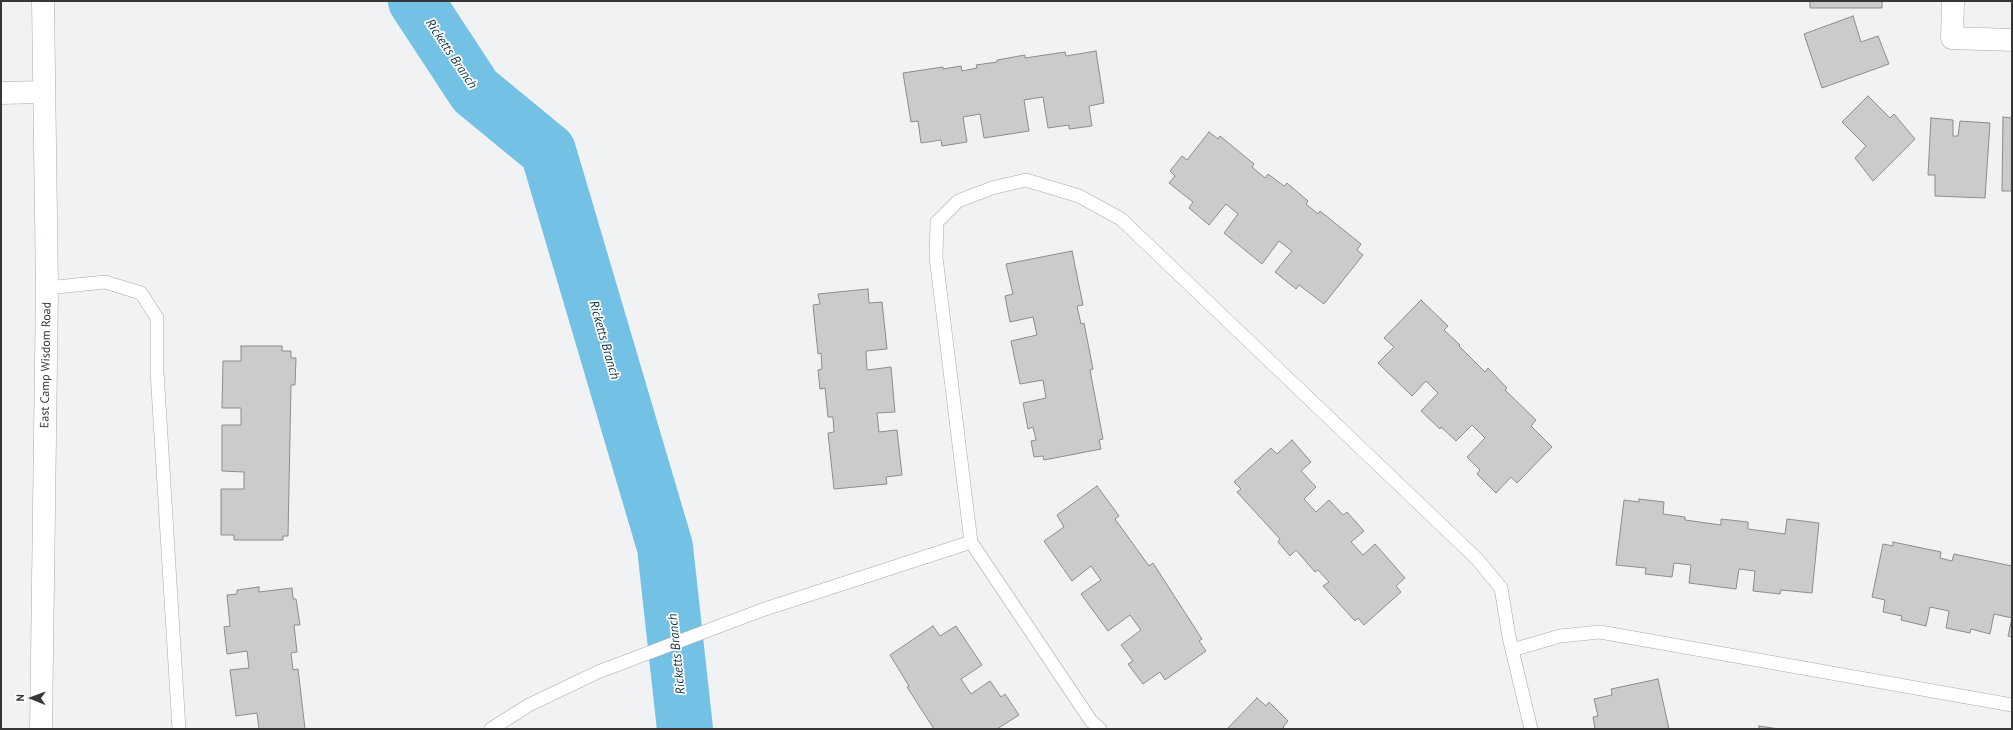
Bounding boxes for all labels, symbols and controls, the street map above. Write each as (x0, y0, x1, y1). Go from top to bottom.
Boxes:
water label: Ricketts Branch (422, 16, 480, 92)
water label: Ricketts Branch (585, 299, 623, 381)
street label: East Camp Wisdom Road (38, 302, 54, 428)
water label: Ricketts Branch (665, 613, 689, 695)
north arrow (12, 678, 52, 718)
text: N (13, 694, 27, 702)

